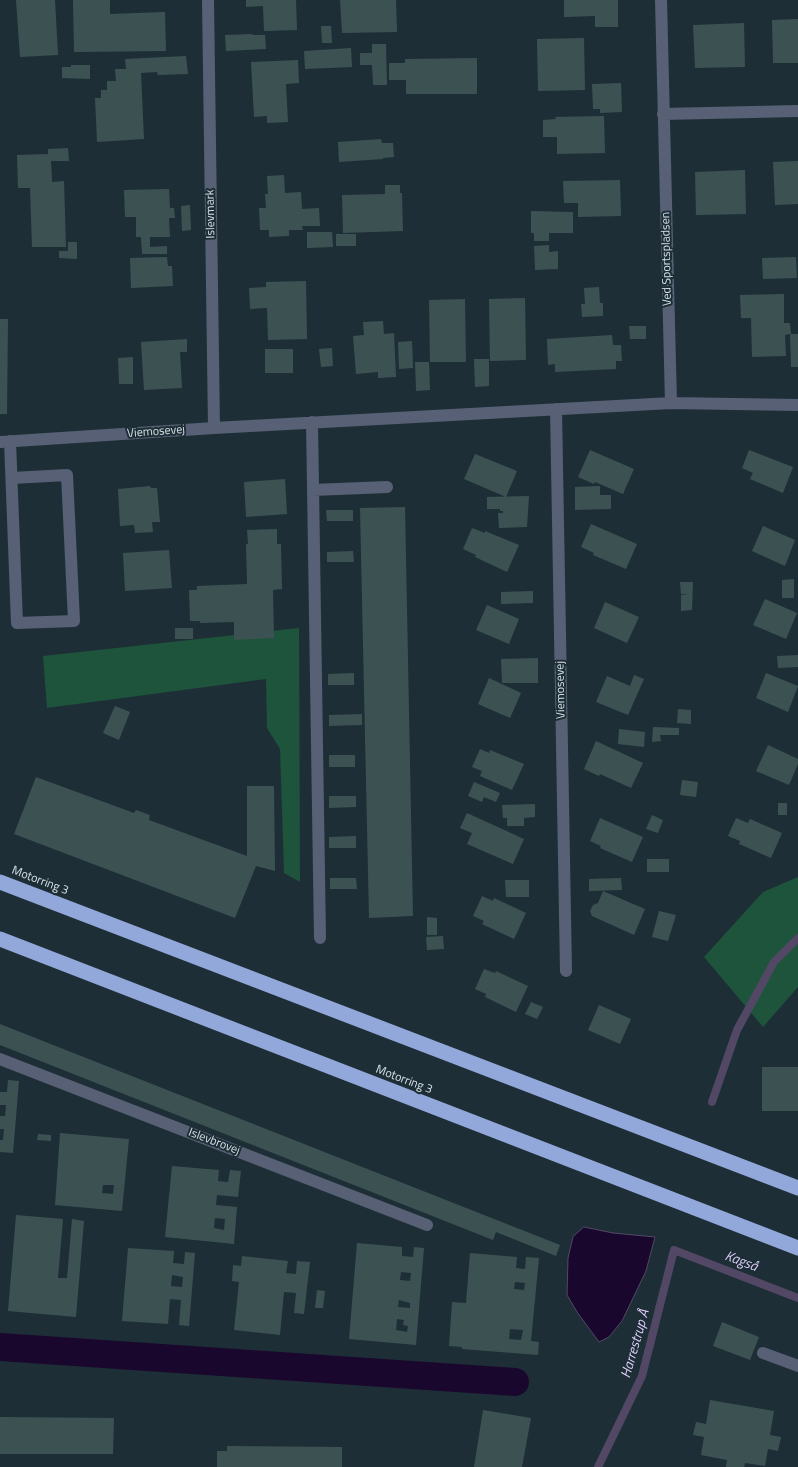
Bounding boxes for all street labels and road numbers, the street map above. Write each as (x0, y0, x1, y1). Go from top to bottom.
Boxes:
street label: Islevmark (203, 189, 219, 239)
street label: Ved Sportspladsen (659, 212, 675, 306)
street label: Viemosevej (127, 423, 185, 441)
street label: Viemosevej (553, 661, 569, 719)
street label: Motorring 3 (10, 864, 70, 898)
street label: Motorring 3 (374, 1063, 434, 1097)
street label: Islevbrovej (186, 1126, 242, 1158)

